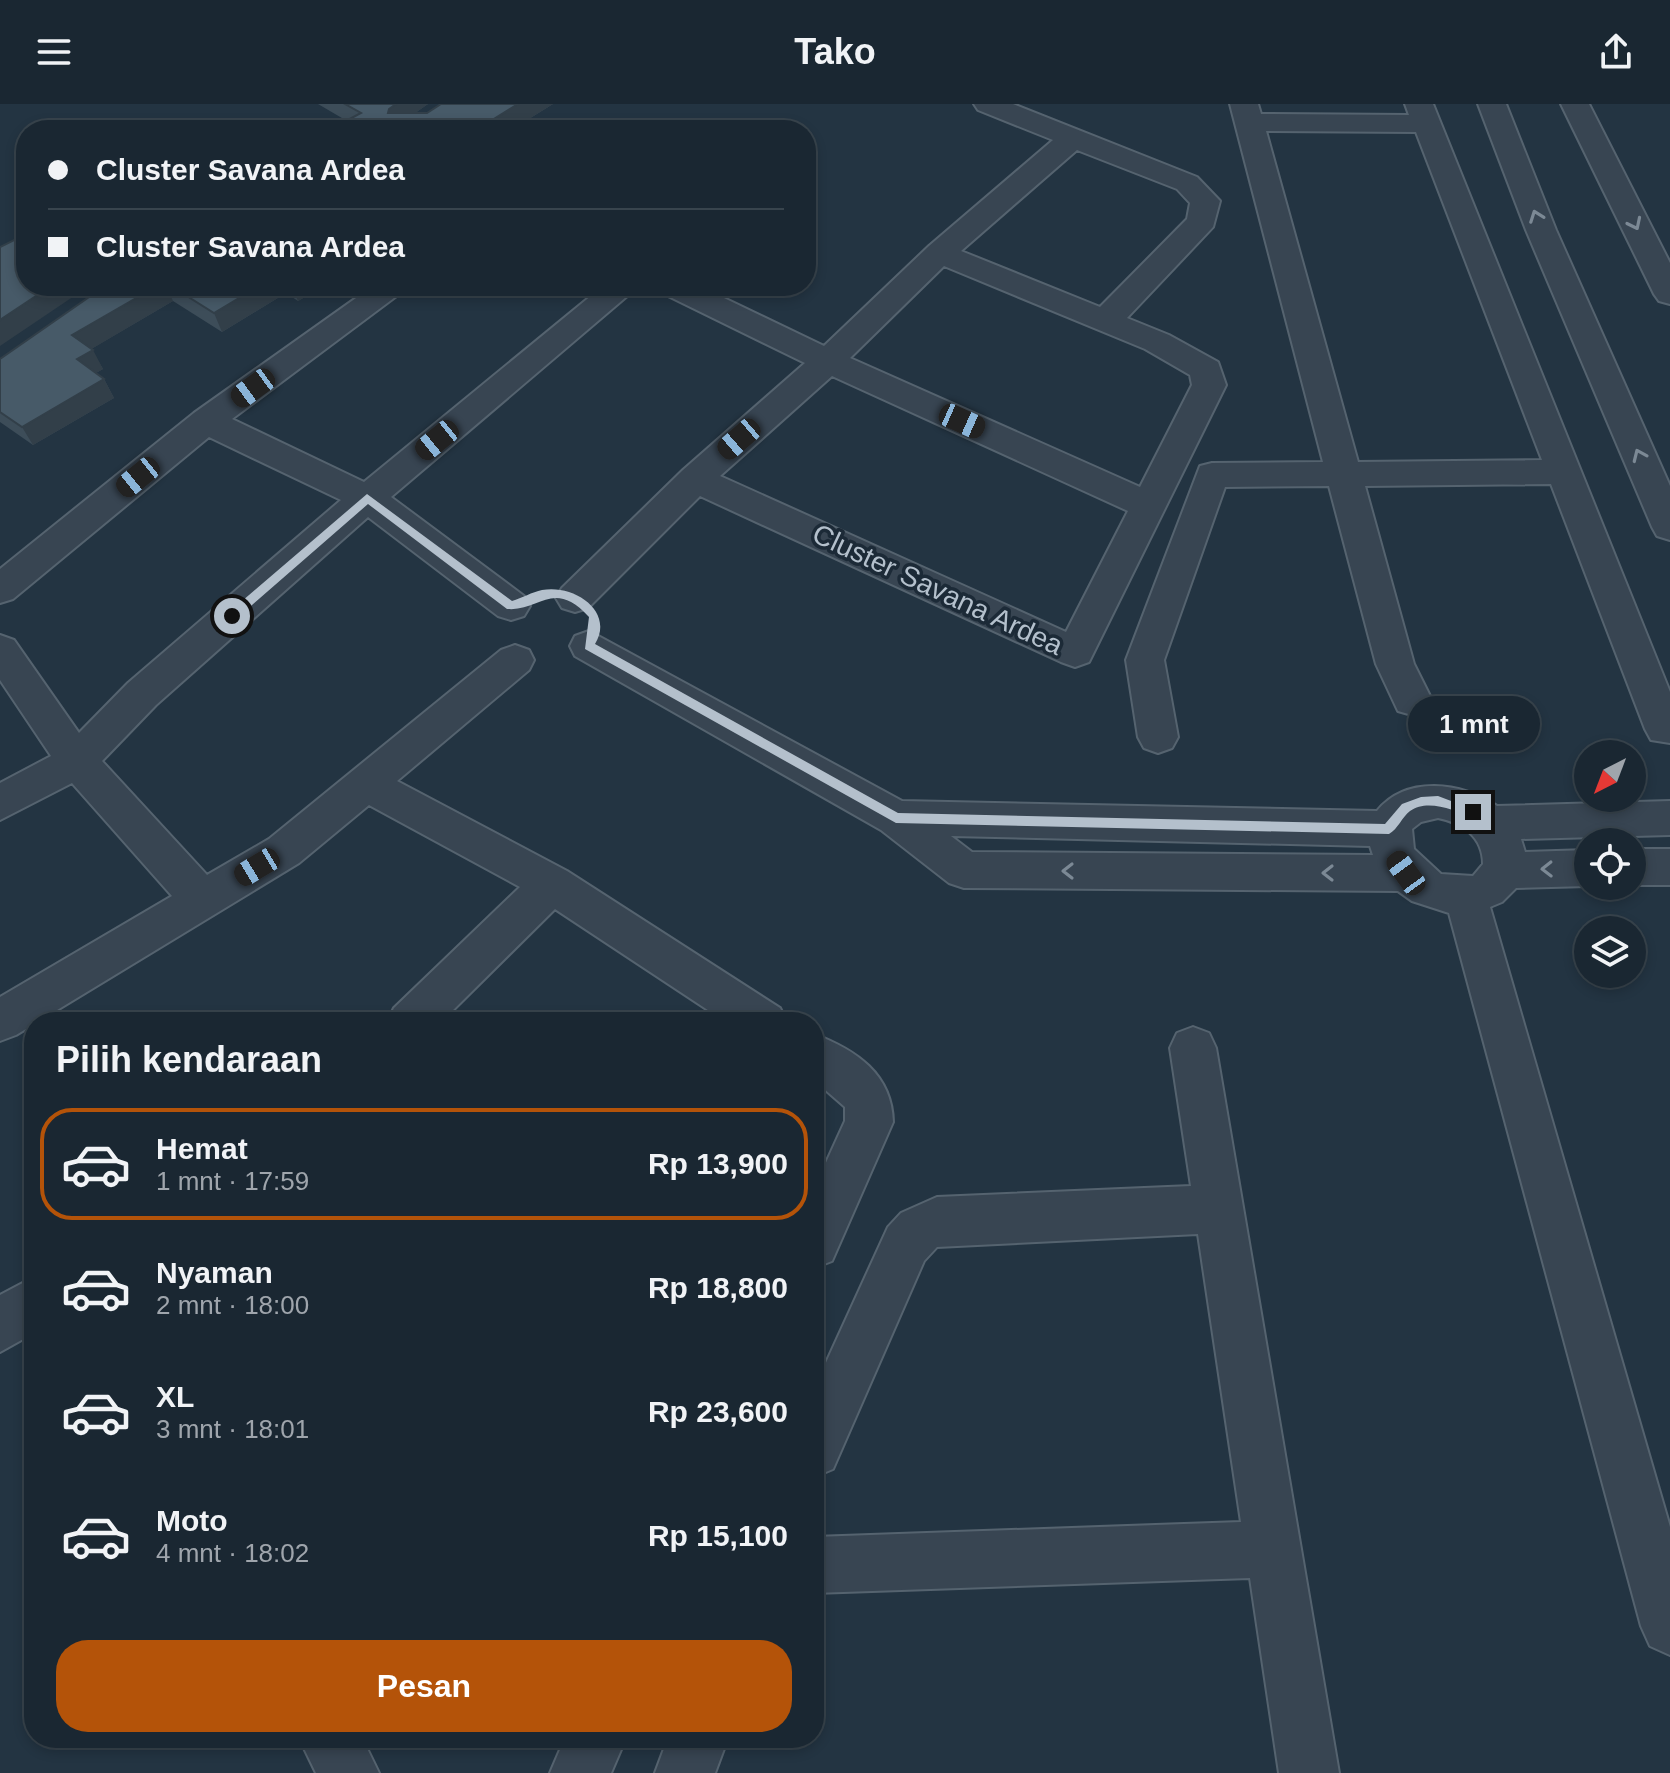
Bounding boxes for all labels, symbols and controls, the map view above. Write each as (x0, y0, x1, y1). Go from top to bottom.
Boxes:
icon: menu (32, 30, 76, 74)
icon: share (1594, 30, 1638, 74)
text: Tako (794, 31, 876, 72)
text: Cluster Savana Ardea (96, 153, 405, 186)
one-way arrow (1529, 210, 1546, 224)
one-way arrow (1625, 216, 1641, 230)
text: Cluster Savana Ardea (96, 230, 405, 263)
car (227, 364, 279, 412)
car (935, 400, 989, 442)
car (713, 414, 765, 464)
car (411, 416, 463, 464)
one-way arrow (1632, 449, 1648, 463)
car (112, 453, 164, 501)
street label: Cluster Savana Ardea (808, 518, 1068, 661)
route start (214, 598, 250, 634)
callout: 1 mnt (1407, 696, 1539, 752)
text: 1 mnt (1439, 709, 1509, 739)
north arrow (1574, 740, 1646, 812)
map controls (1574, 740, 1646, 988)
route end (1455, 794, 1491, 830)
button: locate (1574, 828, 1646, 900)
car (230, 844, 284, 890)
car (1382, 847, 1430, 899)
one-way arrow (1540, 860, 1553, 878)
one-way arrow (1061, 862, 1074, 880)
one-way arrow (1321, 864, 1334, 882)
button: layers (1574, 916, 1646, 988)
text: Pilih kendaraan (56, 1039, 322, 1080)
icon: car (60, 1128, 132, 1200)
text: Hemat (156, 1132, 248, 1165)
text: Rp 13,900 (648, 1147, 788, 1180)
text: 1 mnt · 17:59 (156, 1166, 309, 1196)
icon: car (60, 1252, 132, 1324)
text: Nyaman (156, 1256, 273, 1289)
text: Rp 18,800 (648, 1271, 788, 1304)
text: 2 mnt · 18:00 (156, 1290, 309, 1320)
icon: car (60, 1376, 132, 1448)
text: XL (156, 1380, 194, 1413)
text: Rp 23,600 (648, 1395, 788, 1428)
text: 3 mnt · 18:01 (156, 1414, 309, 1444)
icon: car (60, 1500, 132, 1572)
text: Moto (156, 1504, 228, 1537)
text: Rp 15,100 (648, 1519, 788, 1552)
text: 4 mnt · 18:02 (156, 1538, 309, 1568)
button: Pesan (56, 1640, 792, 1732)

